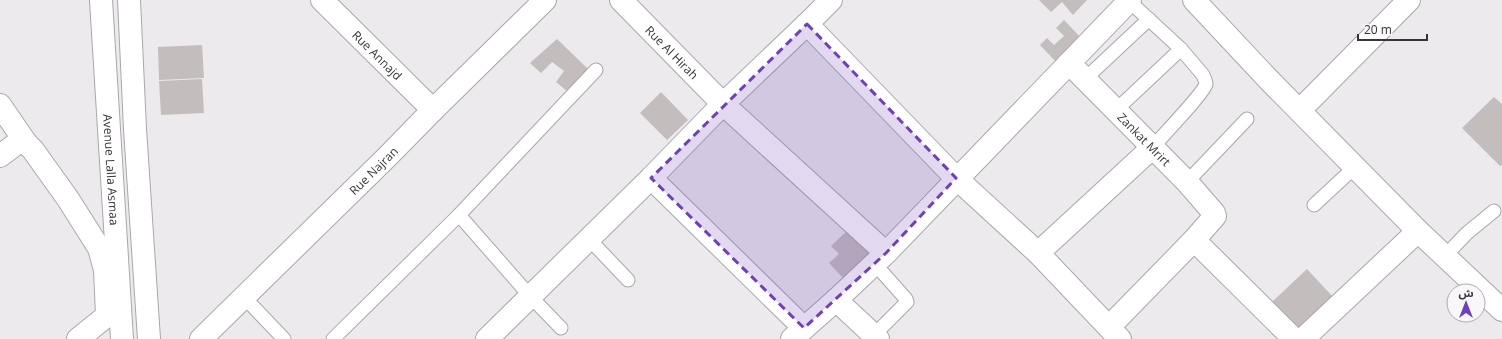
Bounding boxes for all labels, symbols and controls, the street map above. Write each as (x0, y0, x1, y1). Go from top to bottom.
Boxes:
scale bar (1358, 16, 1427, 42)
street label: Rue Al Hirah (642, 21, 702, 83)
text: 20 m (1364, 21, 1392, 38)
street label: Rue Annajd (349, 26, 406, 83)
street label: Zankat Mrirt (1114, 108, 1175, 170)
street label: Avenue Lalla Asmaa (100, 114, 123, 226)
street label: Rue Najran (345, 143, 401, 198)
north arrow (1446, 283, 1486, 323)
text: ش (1458, 285, 1474, 300)

